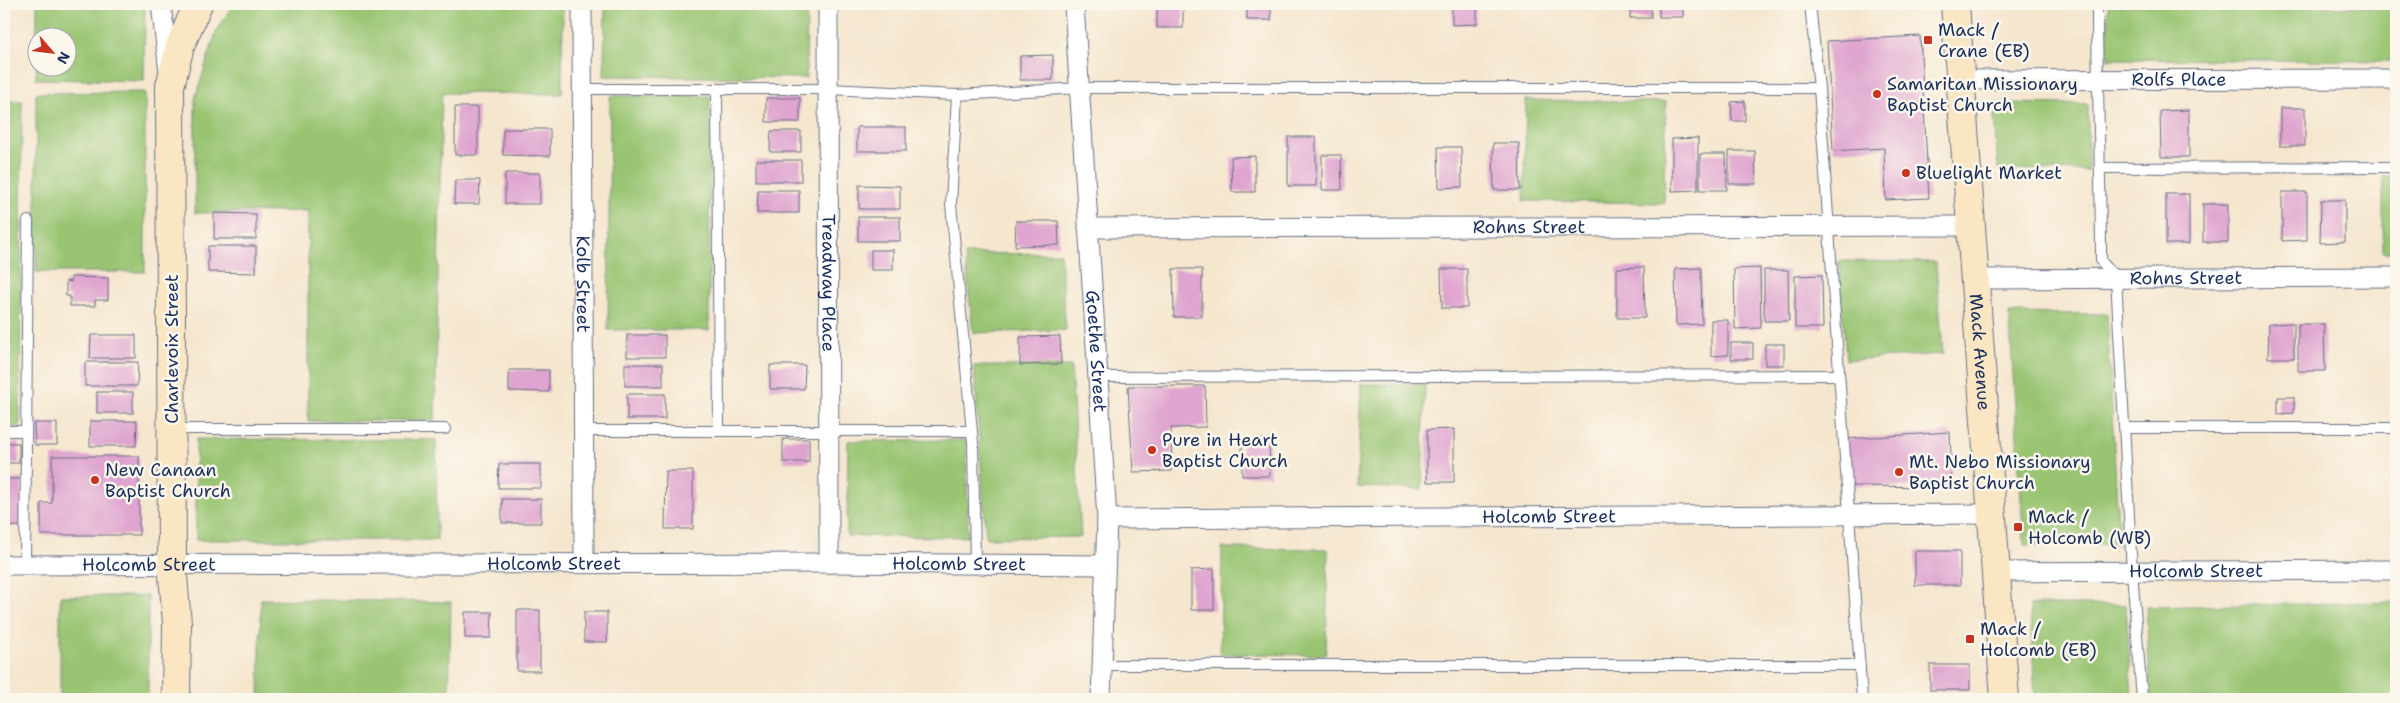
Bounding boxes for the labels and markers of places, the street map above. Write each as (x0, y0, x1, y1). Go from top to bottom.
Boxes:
place label: Mack / Crane (EB) (1938, 18, 2030, 63)
marker: Mack / Crane (EB) (1922, 34, 1934, 46)
place label: Samaritan Missionary Baptist Church (1887, 72, 2078, 117)
marker: Samaritan Missionary Baptist Church (1871, 88, 1883, 100)
place label: Bluelight Market (1916, 161, 2062, 185)
marker: Bluelight Market (1900, 167, 1912, 179)
place label: Pure in Heart Baptist Church (1162, 428, 1288, 473)
marker: Pure in Heart Baptist Church (1146, 444, 1158, 456)
place label: Mt. Nebo Missionary Baptist Church (1909, 450, 2091, 495)
place label: New Canaan Baptist Church (105, 458, 231, 503)
marker: Mt. Nebo Missionary Baptist Church (1893, 466, 1905, 478)
marker: New Canaan Baptist Church (89, 474, 101, 486)
place label: Mack / Holcomb (WB) (2028, 505, 2151, 550)
marker: Mack / Holcomb (WB) (2012, 521, 2024, 533)
place label: Mack / Holcomb (EB) (1980, 617, 2097, 662)
marker: Mack / Holcomb (EB) (1964, 633, 1976, 645)

